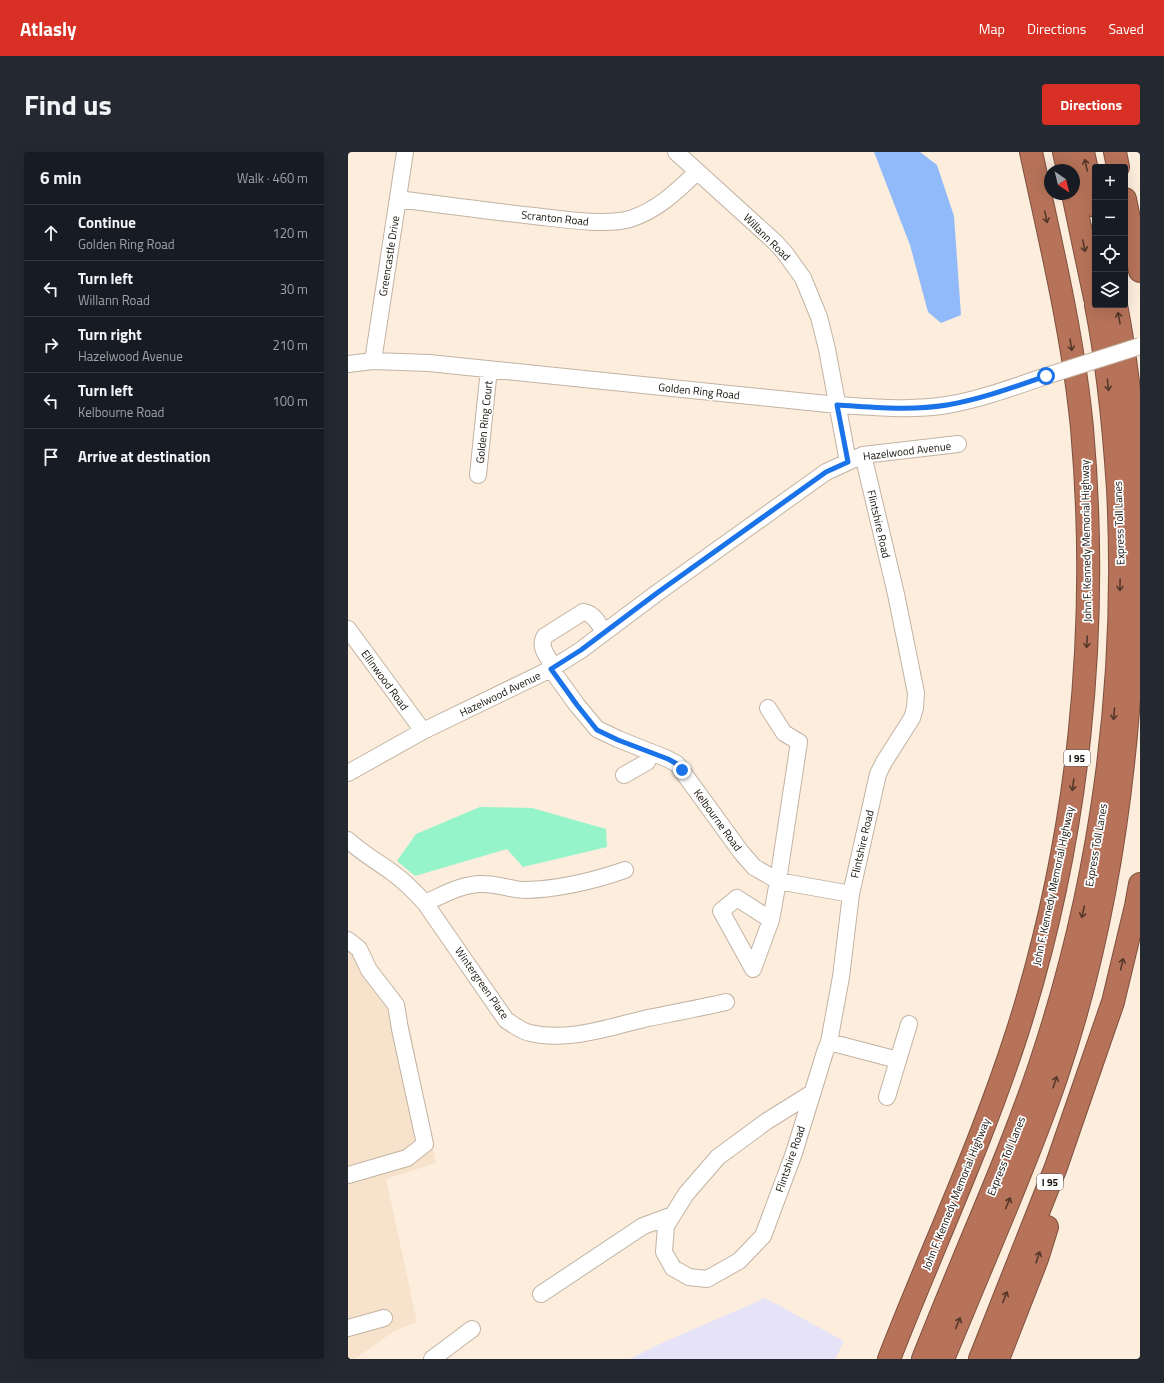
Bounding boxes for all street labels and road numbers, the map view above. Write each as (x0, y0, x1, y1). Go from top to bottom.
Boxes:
street label: Scranton Road (520, 207, 590, 230)
street label: Willann Road (740, 210, 794, 264)
street label: Greencastle Drive (375, 214, 403, 297)
street label: Golden Ring Road (657, 379, 741, 403)
street label: Golden Ring Court (472, 380, 496, 464)
street label: Hazelwood Avenue (862, 438, 952, 464)
street label: John F. Kennedy Memorial Highway (1077, 459, 1095, 622)
street label: Express Toll Lanes (1110, 481, 1128, 565)
street label: Flintshire Road (863, 488, 895, 560)
street label: Ellinwood Road (358, 646, 413, 714)
street label: Hazelwood Avenue (457, 667, 544, 721)
road number: I 95 (1064, 750, 1090, 766)
street label: Kelbourne Road (690, 786, 746, 854)
street label: Express Toll Lanes (1081, 802, 1111, 888)
street label: John F. Kennedy Memorial Highway (1028, 804, 1078, 967)
street label: Flintshire Road (846, 808, 878, 880)
street label: Wintergreen Place (451, 944, 513, 1023)
street label: Express Toll Lanes (983, 1114, 1029, 1198)
street label: John F. Kennedy Memorial Highway (918, 1115, 994, 1272)
street label: Flintshire Road (771, 1123, 809, 1194)
road number: I 95 (1037, 1174, 1063, 1190)

